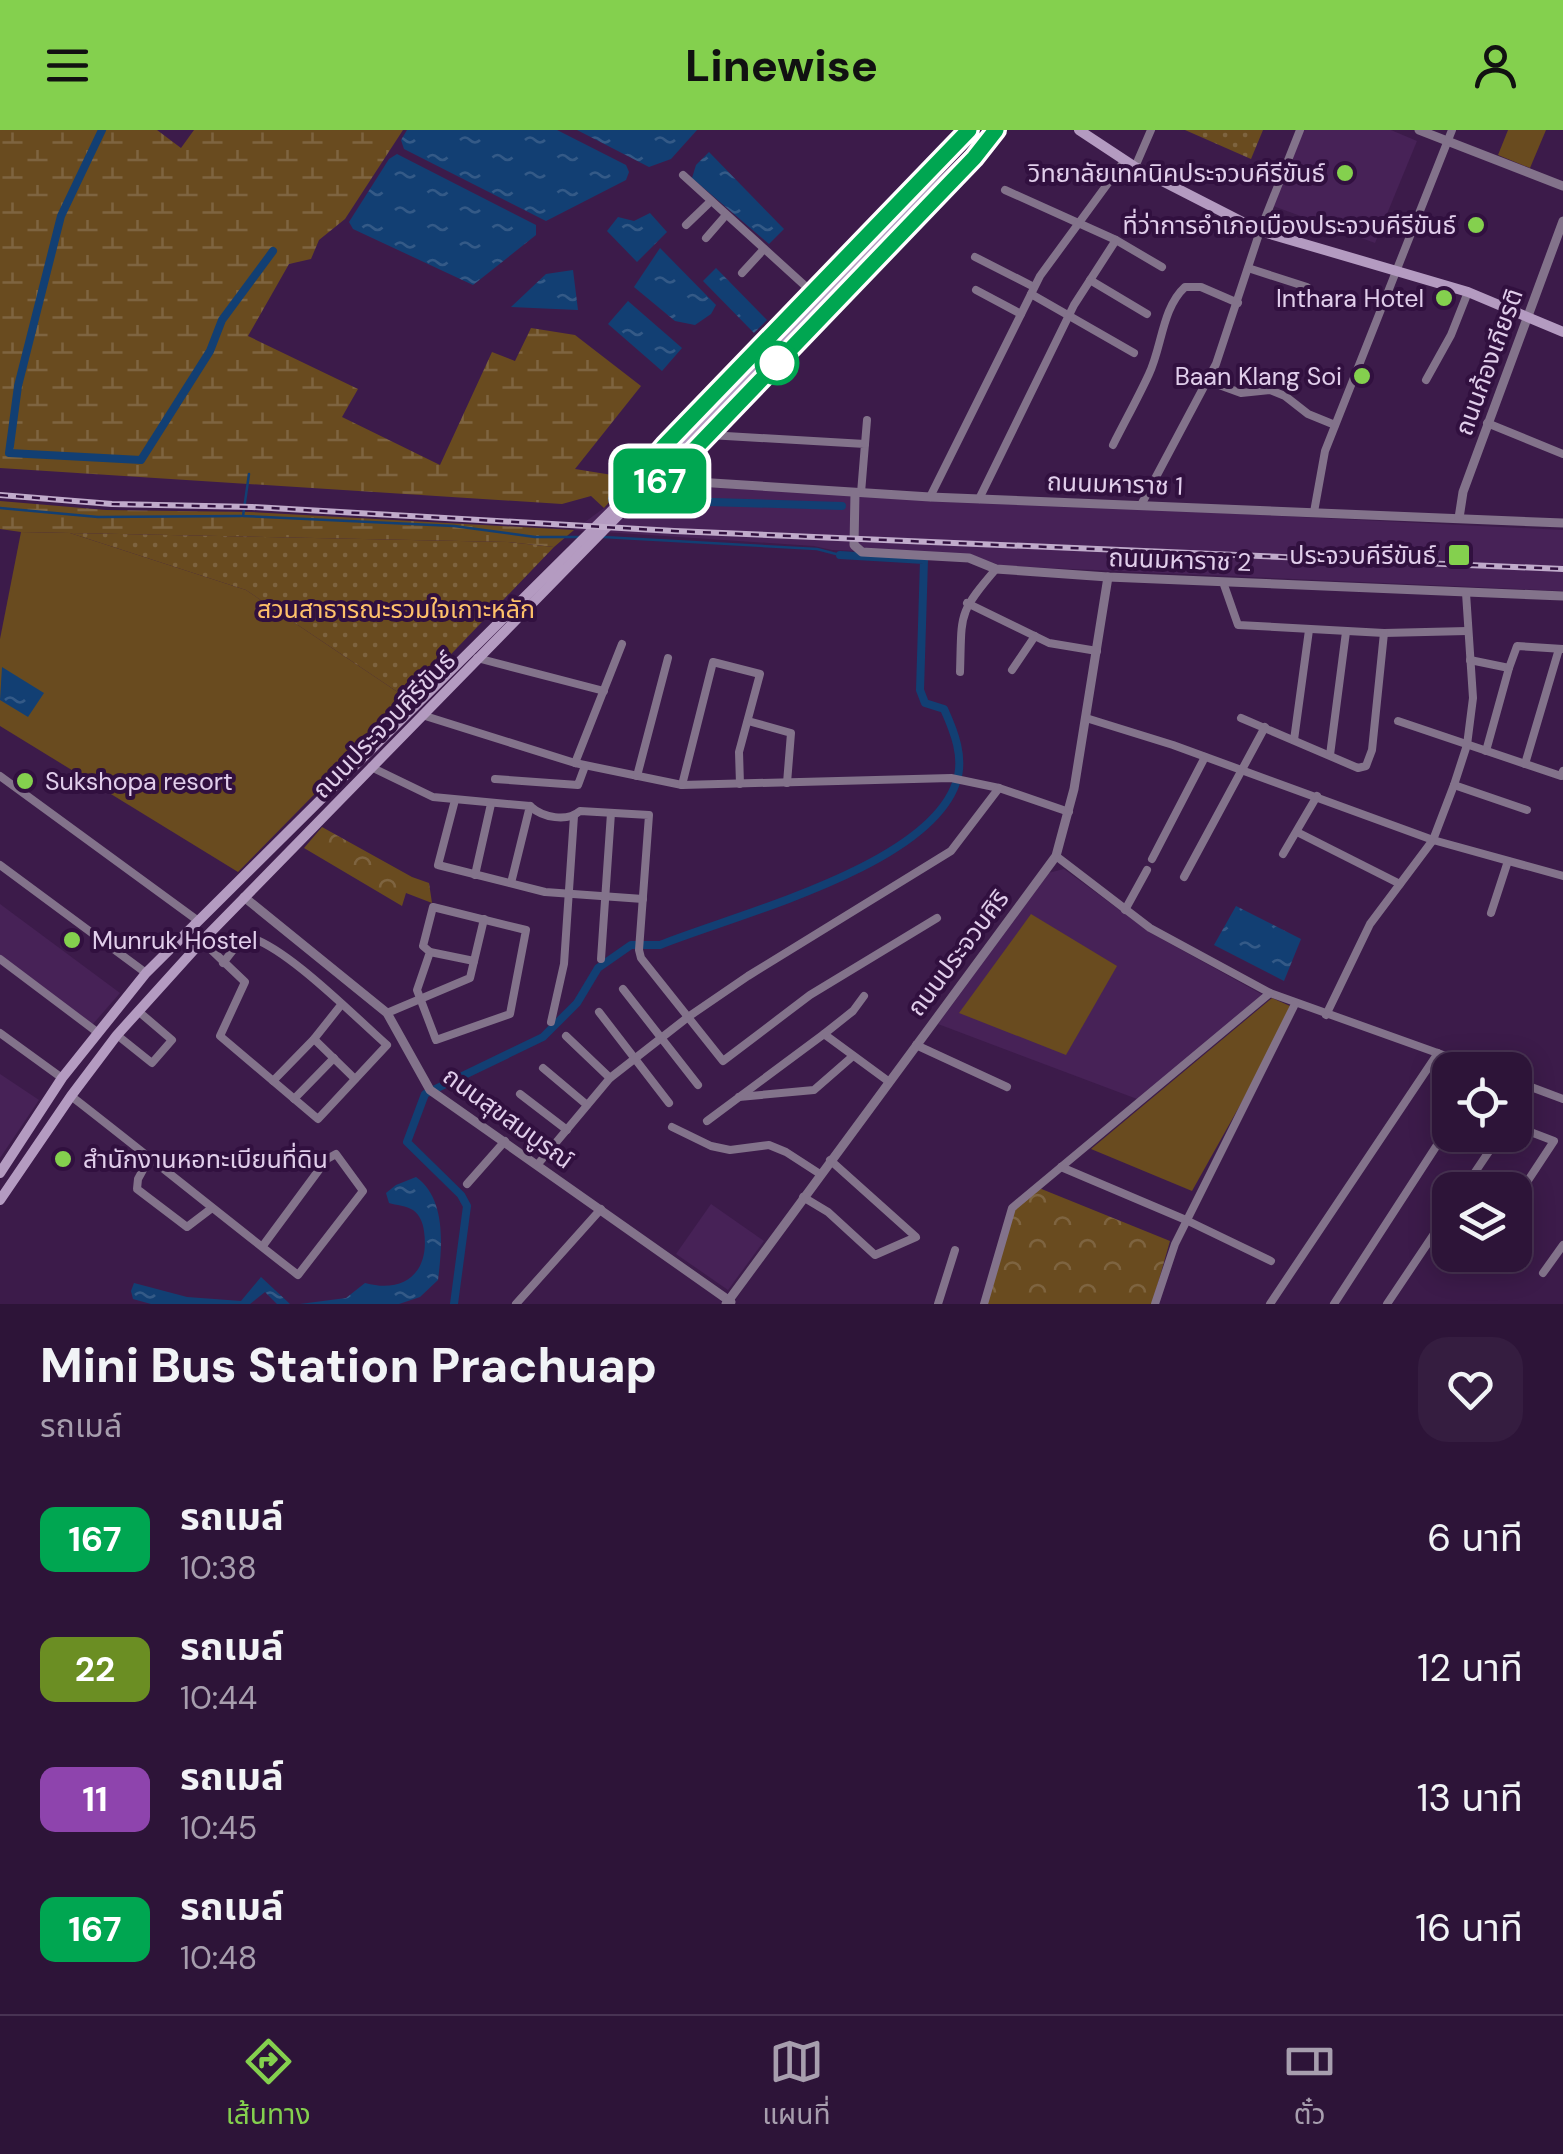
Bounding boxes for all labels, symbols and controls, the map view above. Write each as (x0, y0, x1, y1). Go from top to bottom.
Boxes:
text: Linewise (685, 36, 878, 95)
icon: menu (40, 38, 95, 93)
icon: person (1468, 38, 1523, 93)
place label: วิทยาลัยเทคนิคประจวบคีรีขันธ์ (1028, 157, 1325, 190)
marker: วิทยาลัยเทคนิคประจวบคีรีขันธ์ (1334, 162, 1356, 184)
place label: ที่ว่าการอำเภอเมืองประจวบคีรีขันธ์ (1123, 208, 1456, 242)
marker: ที่ว่าการอำเภอเมืองประจวบคีรีขันธ์ (1465, 214, 1487, 236)
place label: Inthara Hotel (1276, 282, 1424, 315)
street label: ถนนก้องเกียรติ (1447, 284, 1531, 440)
marker: Inthara Hotel (1433, 287, 1455, 309)
unlabelled marker (756, 342, 798, 384)
place label: Baan Klang Soi (1175, 360, 1342, 393)
marker: Baan Klang Soi (1351, 365, 1373, 387)
line badge: 167 (602, 448, 718, 514)
text: 167 (633, 458, 687, 504)
street label: ถนนมหาราช 1 (1046, 465, 1184, 503)
place label: ประจวบคีรีขันธ์ (1289, 539, 1436, 572)
street label: ถนนมหาราช 2 (1108, 541, 1252, 579)
marker: ประจวบคีรีขันธ์ (1446, 542, 1472, 568)
park label: สวนสาธารณะรวมใจเกาะหลัก (257, 593, 535, 626)
street label: ถนนประจวบคีรีขันธ์ (305, 644, 463, 806)
place label: Sukshopa resort (45, 765, 233, 798)
marker: Sukshopa resort (14, 770, 36, 792)
street label: ถนนประจวบศิริ (900, 883, 1016, 1023)
place label: Munruk Hostel (92, 924, 258, 957)
marker: Munruk Hostel (61, 929, 83, 951)
map controls (1432, 1052, 1532, 1272)
button: locate (1432, 1052, 1532, 1152)
street label: ถนนสุขสมบูรณ์ (436, 1060, 580, 1176)
place label: สำนักงานหอทะเบียนที่ดิน (83, 1142, 328, 1176)
marker: สำนักงานหอทะเบียนที่ดิน (52, 1148, 74, 1170)
button: layers (1432, 1172, 1532, 1272)
text: Mini Bus Station Prachuap (40, 1334, 657, 1397)
button: heart (1418, 1337, 1523, 1442)
text: รถเมล์ (40, 1405, 122, 1447)
text: รถเมล์ (180, 1492, 284, 1542)
text: 6 นาที (1427, 1513, 1523, 1563)
text: 167 (68, 1516, 122, 1562)
text: 10:38 (180, 1547, 257, 1589)
text: รถเมล์ (180, 1622, 284, 1672)
text: 12 นาที (1417, 1643, 1523, 1693)
text: 22 (75, 1646, 115, 1692)
text: 10:44 (180, 1677, 257, 1719)
text: รถเมล์ (180, 1752, 284, 1802)
text: 13 นาที (1417, 1773, 1523, 1823)
text: 11 (82, 1776, 108, 1822)
text: 10:45 (180, 1807, 257, 1849)
text: รถเมล์ (180, 1882, 284, 1932)
text: 16 นาที (1415, 1903, 1523, 1953)
text: 167 (68, 1906, 122, 1952)
text: 10:48 (180, 1937, 257, 1979)
tab: เส้นทาง (226, 2034, 310, 2137)
tab: แผนที่ (762, 2034, 830, 2137)
tab: ตั๋ว (1282, 2034, 1337, 2137)

